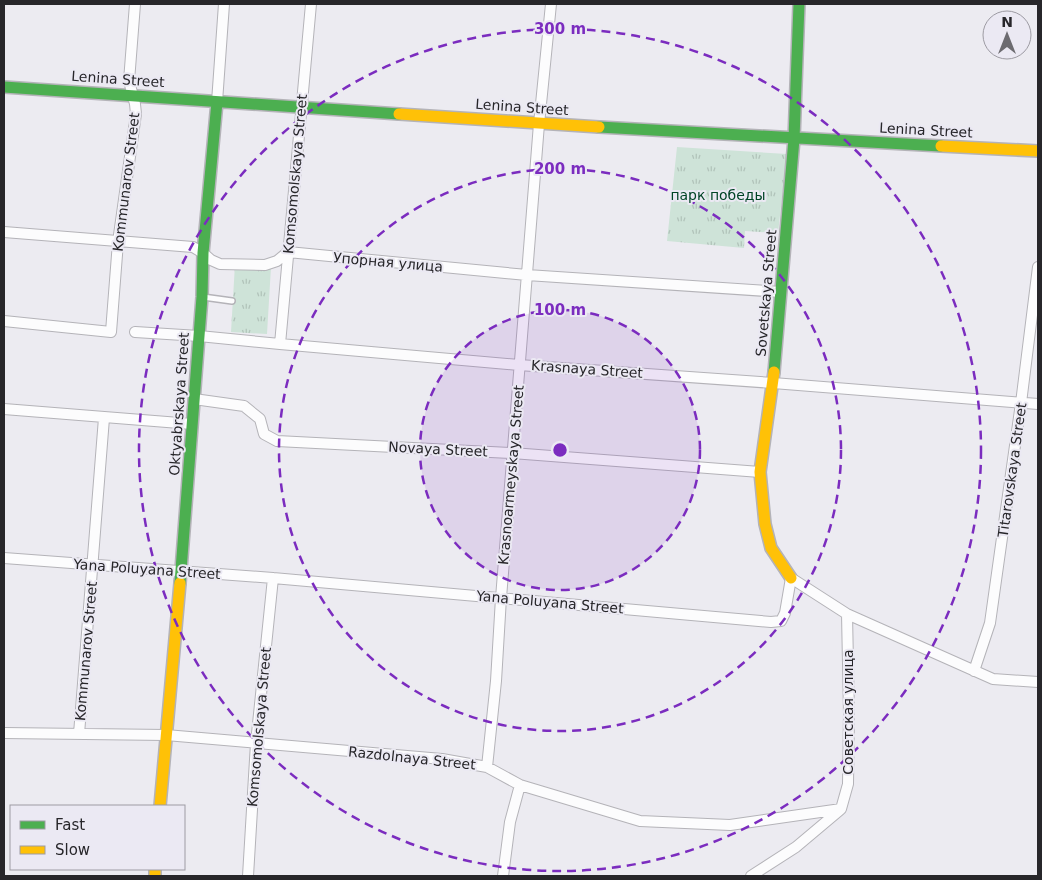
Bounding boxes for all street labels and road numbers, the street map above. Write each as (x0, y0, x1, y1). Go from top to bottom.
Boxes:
street label: Lenina Street (71, 68, 166, 90)
street label: Komsomolskaya Street (280, 93, 310, 255)
street label: Lenina Street (475, 96, 570, 118)
street label: Kommunarov Street (110, 111, 143, 252)
street label: Lenina Street (879, 120, 974, 140)
street label: Sovetskaya Street (752, 228, 780, 357)
street label: Упорная улица (332, 249, 444, 275)
street label: Oktyabrskaya Street (166, 331, 192, 476)
street label: Krasnaya Street (531, 357, 644, 381)
street label: Krasnoarmeyskaya Street (495, 384, 527, 566)
street label: Titarovskaya Street (994, 401, 1029, 539)
street label: Novaya Street (388, 438, 489, 460)
street label: Yana Poluyana Street (72, 556, 222, 582)
street label: Kommunarov Street (72, 580, 100, 721)
street label: Yana Poluyana Street (475, 588, 625, 616)
street label: Komsomolskaya Street (244, 646, 274, 808)
street label: Советская улица (840, 649, 856, 775)
street label: Razdolnaya Street (348, 743, 477, 773)

